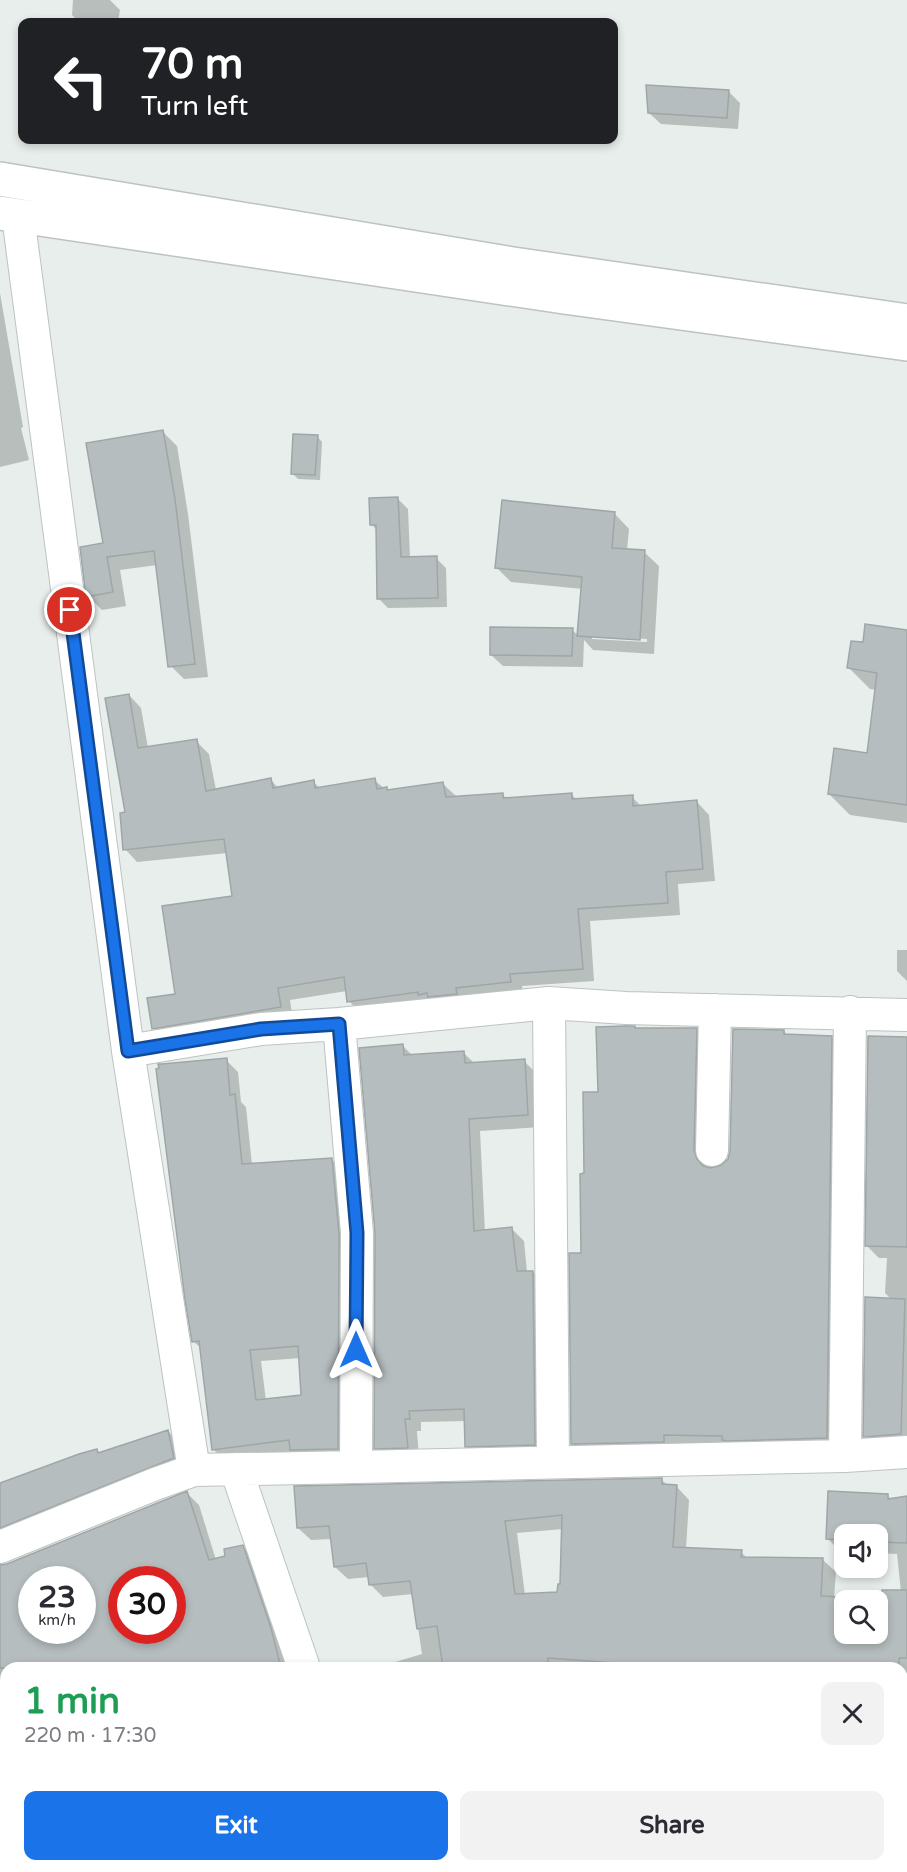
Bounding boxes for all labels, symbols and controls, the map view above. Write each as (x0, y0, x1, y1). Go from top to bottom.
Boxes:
text: 70 m (141, 39, 243, 90)
icon: left (42, 42, 120, 120)
text: Turn left (141, 90, 248, 123)
pin (44, 584, 95, 635)
icon: arrive (53, 593, 86, 626)
position arrow (324, 1318, 388, 1382)
map controls (834, 1524, 888, 1644)
button: sound (834, 1524, 888, 1578)
speed limit sign: 30 (108, 1566, 186, 1644)
text: 23 (38, 1579, 76, 1616)
button: search (834, 1590, 888, 1644)
text: km/h (38, 1611, 76, 1629)
text: 1 min (24, 1680, 120, 1723)
button: close (821, 1682, 884, 1745)
text: 220 m · 17:30 (24, 1724, 156, 1748)
button: Exit (24, 1791, 448, 1860)
button: Share (460, 1791, 884, 1860)

